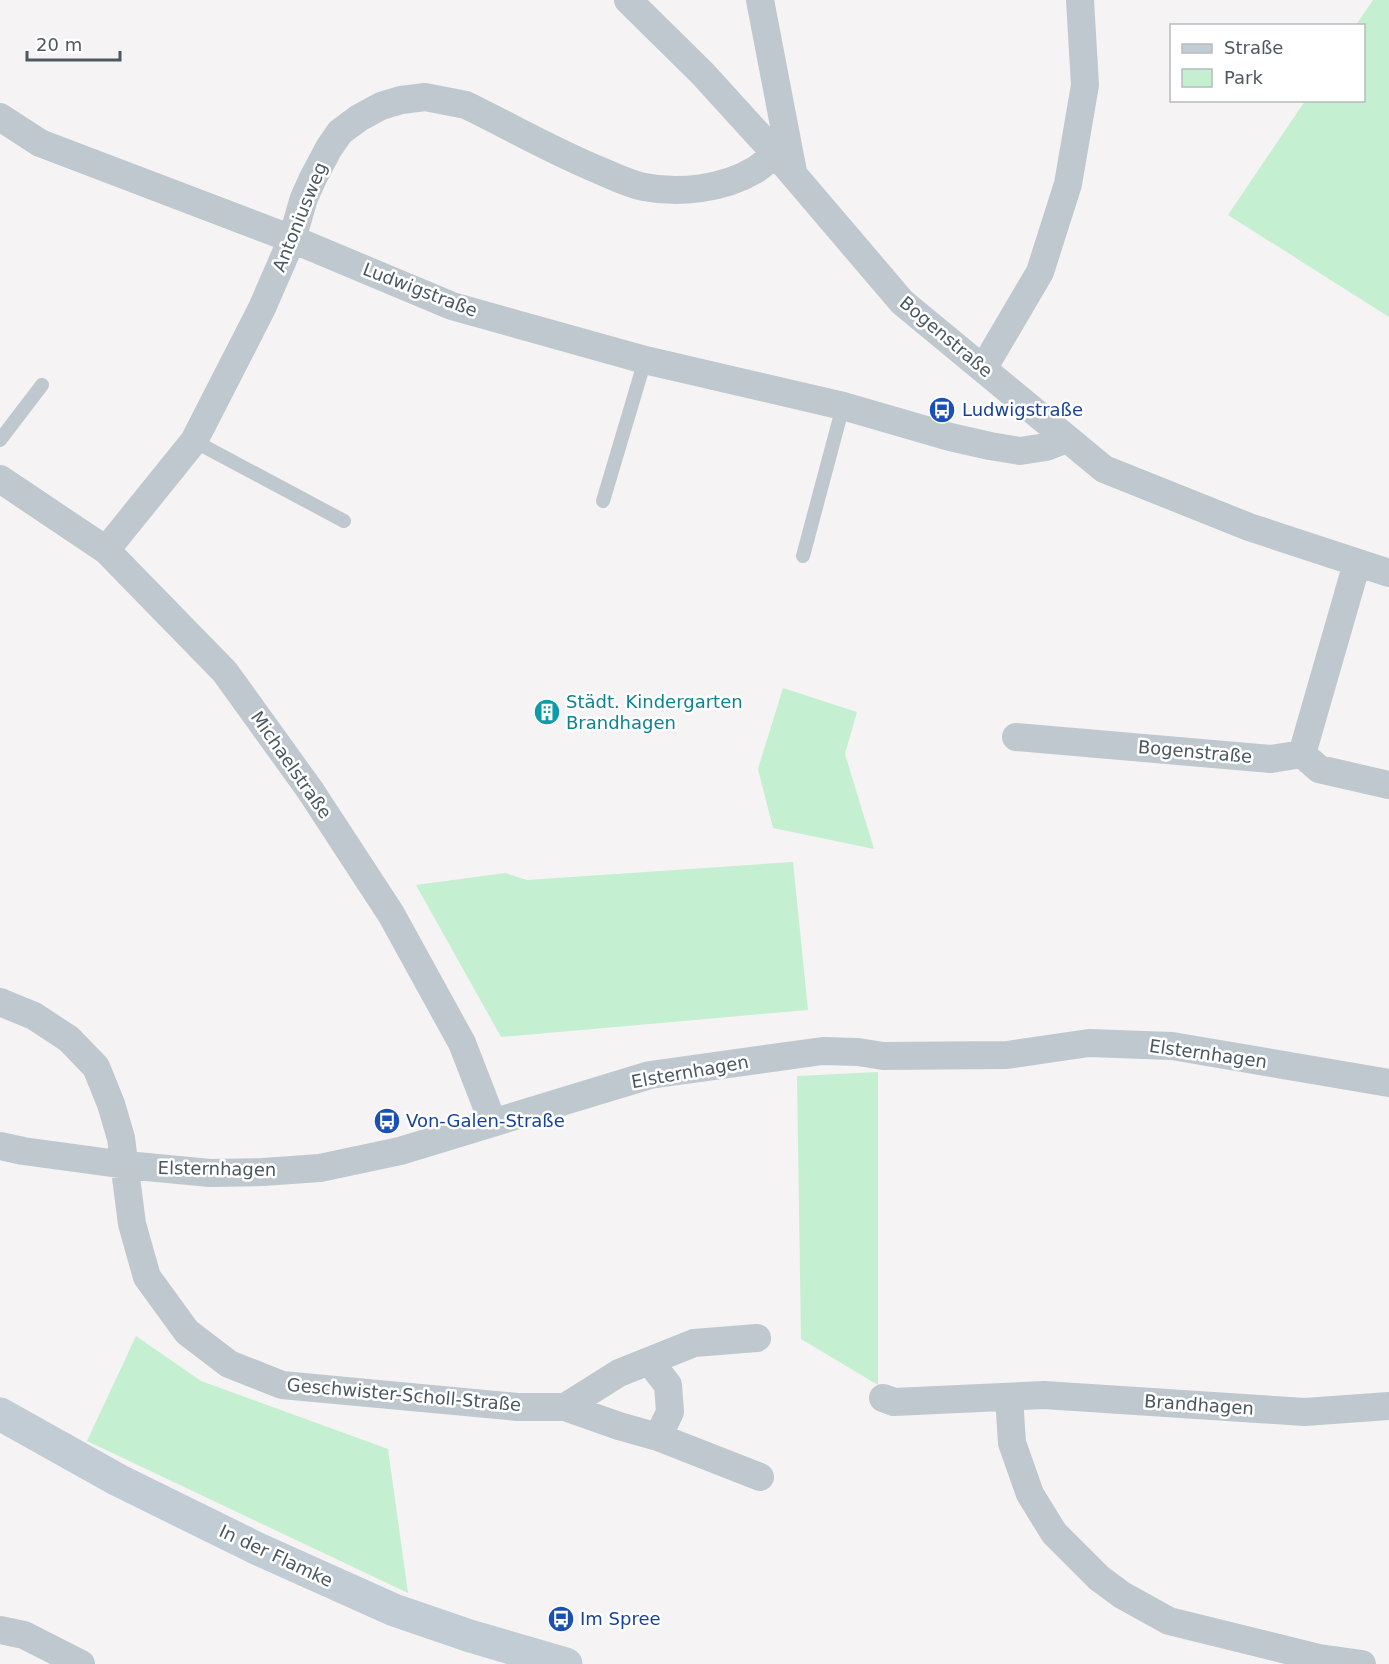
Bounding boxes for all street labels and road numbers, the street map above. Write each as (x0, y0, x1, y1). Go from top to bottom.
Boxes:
street label: Antoniusweg (268, 159, 331, 275)
street label: Ludwigstraße (360, 258, 480, 321)
street label: Bogenstraße (896, 292, 997, 381)
street label: Michaelstraße (247, 707, 336, 822)
street label: Bogenstraße (1137, 736, 1253, 767)
street label: Elsternhagen (1148, 1035, 1268, 1072)
street label: Elsternhagen (630, 1051, 750, 1092)
street label: Elsternhagen (157, 1157, 277, 1180)
street label: Geschwister-Scholl-Straße (286, 1374, 522, 1415)
street label: Brandhagen (1143, 1390, 1255, 1419)
street label: In der Flamke (216, 1520, 336, 1591)

